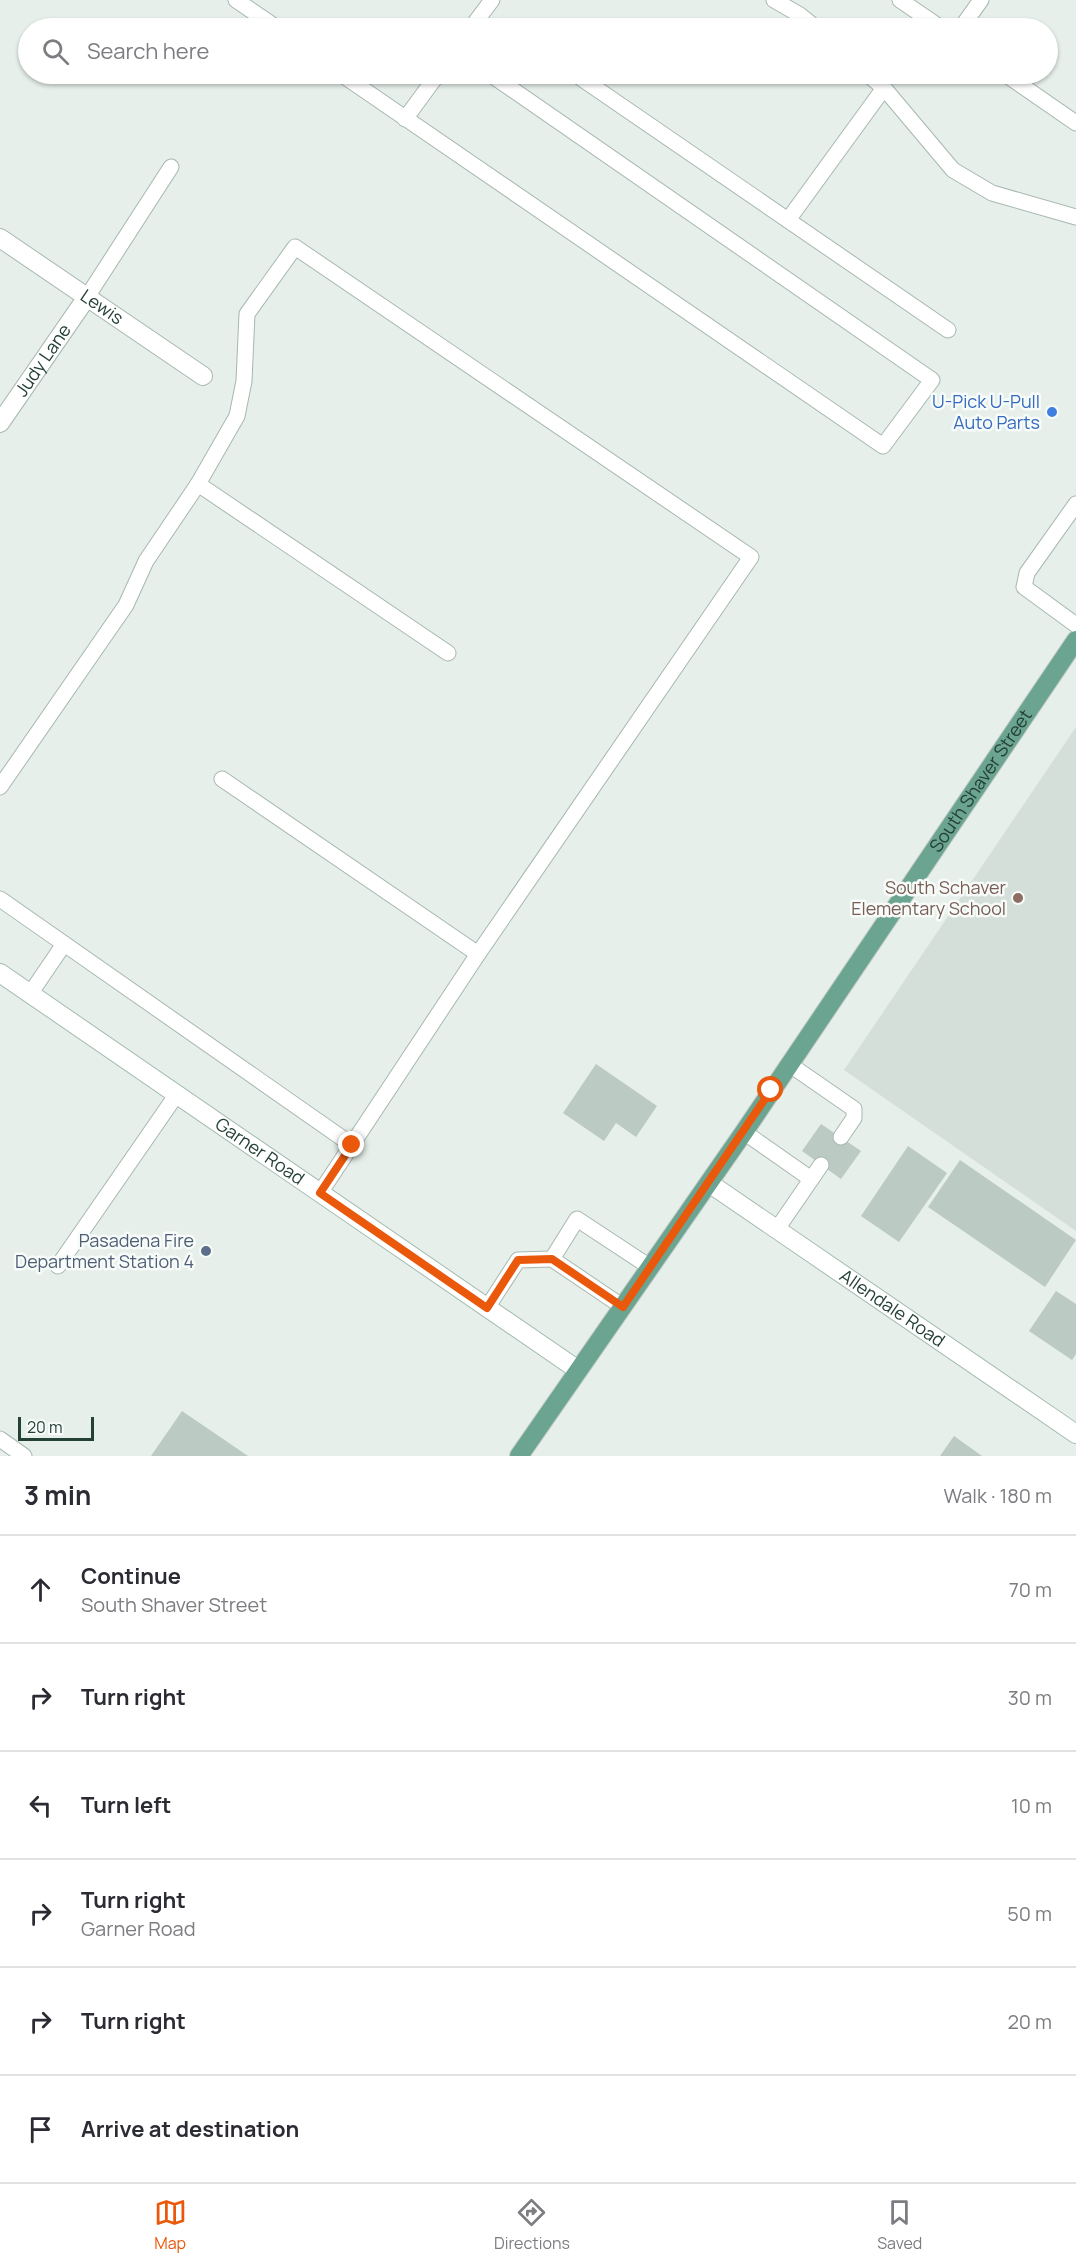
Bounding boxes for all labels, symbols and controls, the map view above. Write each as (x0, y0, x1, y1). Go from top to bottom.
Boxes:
search box (18, 18, 1058, 84)
icon: search (39, 35, 72, 68)
text: Search here (87, 36, 209, 66)
street label: Lewis (76, 283, 128, 329)
street label: Judy Lane (9, 319, 76, 401)
place label: U-Pick U-Pull Auto Parts (932, 389, 1040, 434)
marker: U-Pick U-Pull Auto Parts (1045, 405, 1059, 419)
street label: South Shaver Street (923, 704, 1037, 857)
place label: South Schaver Elementary School (851, 875, 1007, 920)
marker: South Schaver Elementary School (1011, 891, 1025, 905)
route start (757, 1076, 783, 1102)
street label: Garner Road (211, 1111, 310, 1190)
route end (338, 1131, 364, 1157)
place label: Pasadena Fire Department Station 4 (15, 1228, 194, 1273)
marker: Pasadena Fire Department Station 4 (199, 1244, 213, 1258)
street label: Allendale Road (836, 1263, 950, 1352)
scale bar (18, 1414, 94, 1442)
text: 20 m (27, 1416, 63, 1438)
text: 3 min (24, 1477, 91, 1513)
text: Walk · 180 m (943, 1482, 1052, 1509)
text: Continue (81, 1561, 181, 1591)
icon: ahead (24, 1573, 57, 1606)
text: 70 m (1009, 1576, 1052, 1603)
text: South Shaver Street (81, 1591, 267, 1618)
icon: right (24, 1681, 57, 1714)
text: Turn right (81, 1682, 186, 1712)
text: 30 m (1008, 1684, 1052, 1711)
icon: left (24, 1789, 57, 1822)
text: Turn left (81, 1790, 171, 1820)
text: 10 m (1011, 1792, 1052, 1819)
text: Turn right (81, 1885, 186, 1915)
icon: right (24, 1897, 57, 1930)
text: 50 m (1007, 1900, 1052, 1927)
text: Garner Road (81, 1915, 196, 1942)
icon: right (24, 2005, 57, 2038)
text: Turn right (81, 2006, 186, 2036)
text: 20 m (1007, 2008, 1052, 2035)
icon: arrive (24, 2113, 57, 2146)
text: Arrive at destination (81, 2114, 299, 2144)
tab: Map (154, 2196, 187, 2254)
tab: Directions (494, 2196, 570, 2254)
tab: Saved (877, 2196, 922, 2254)

